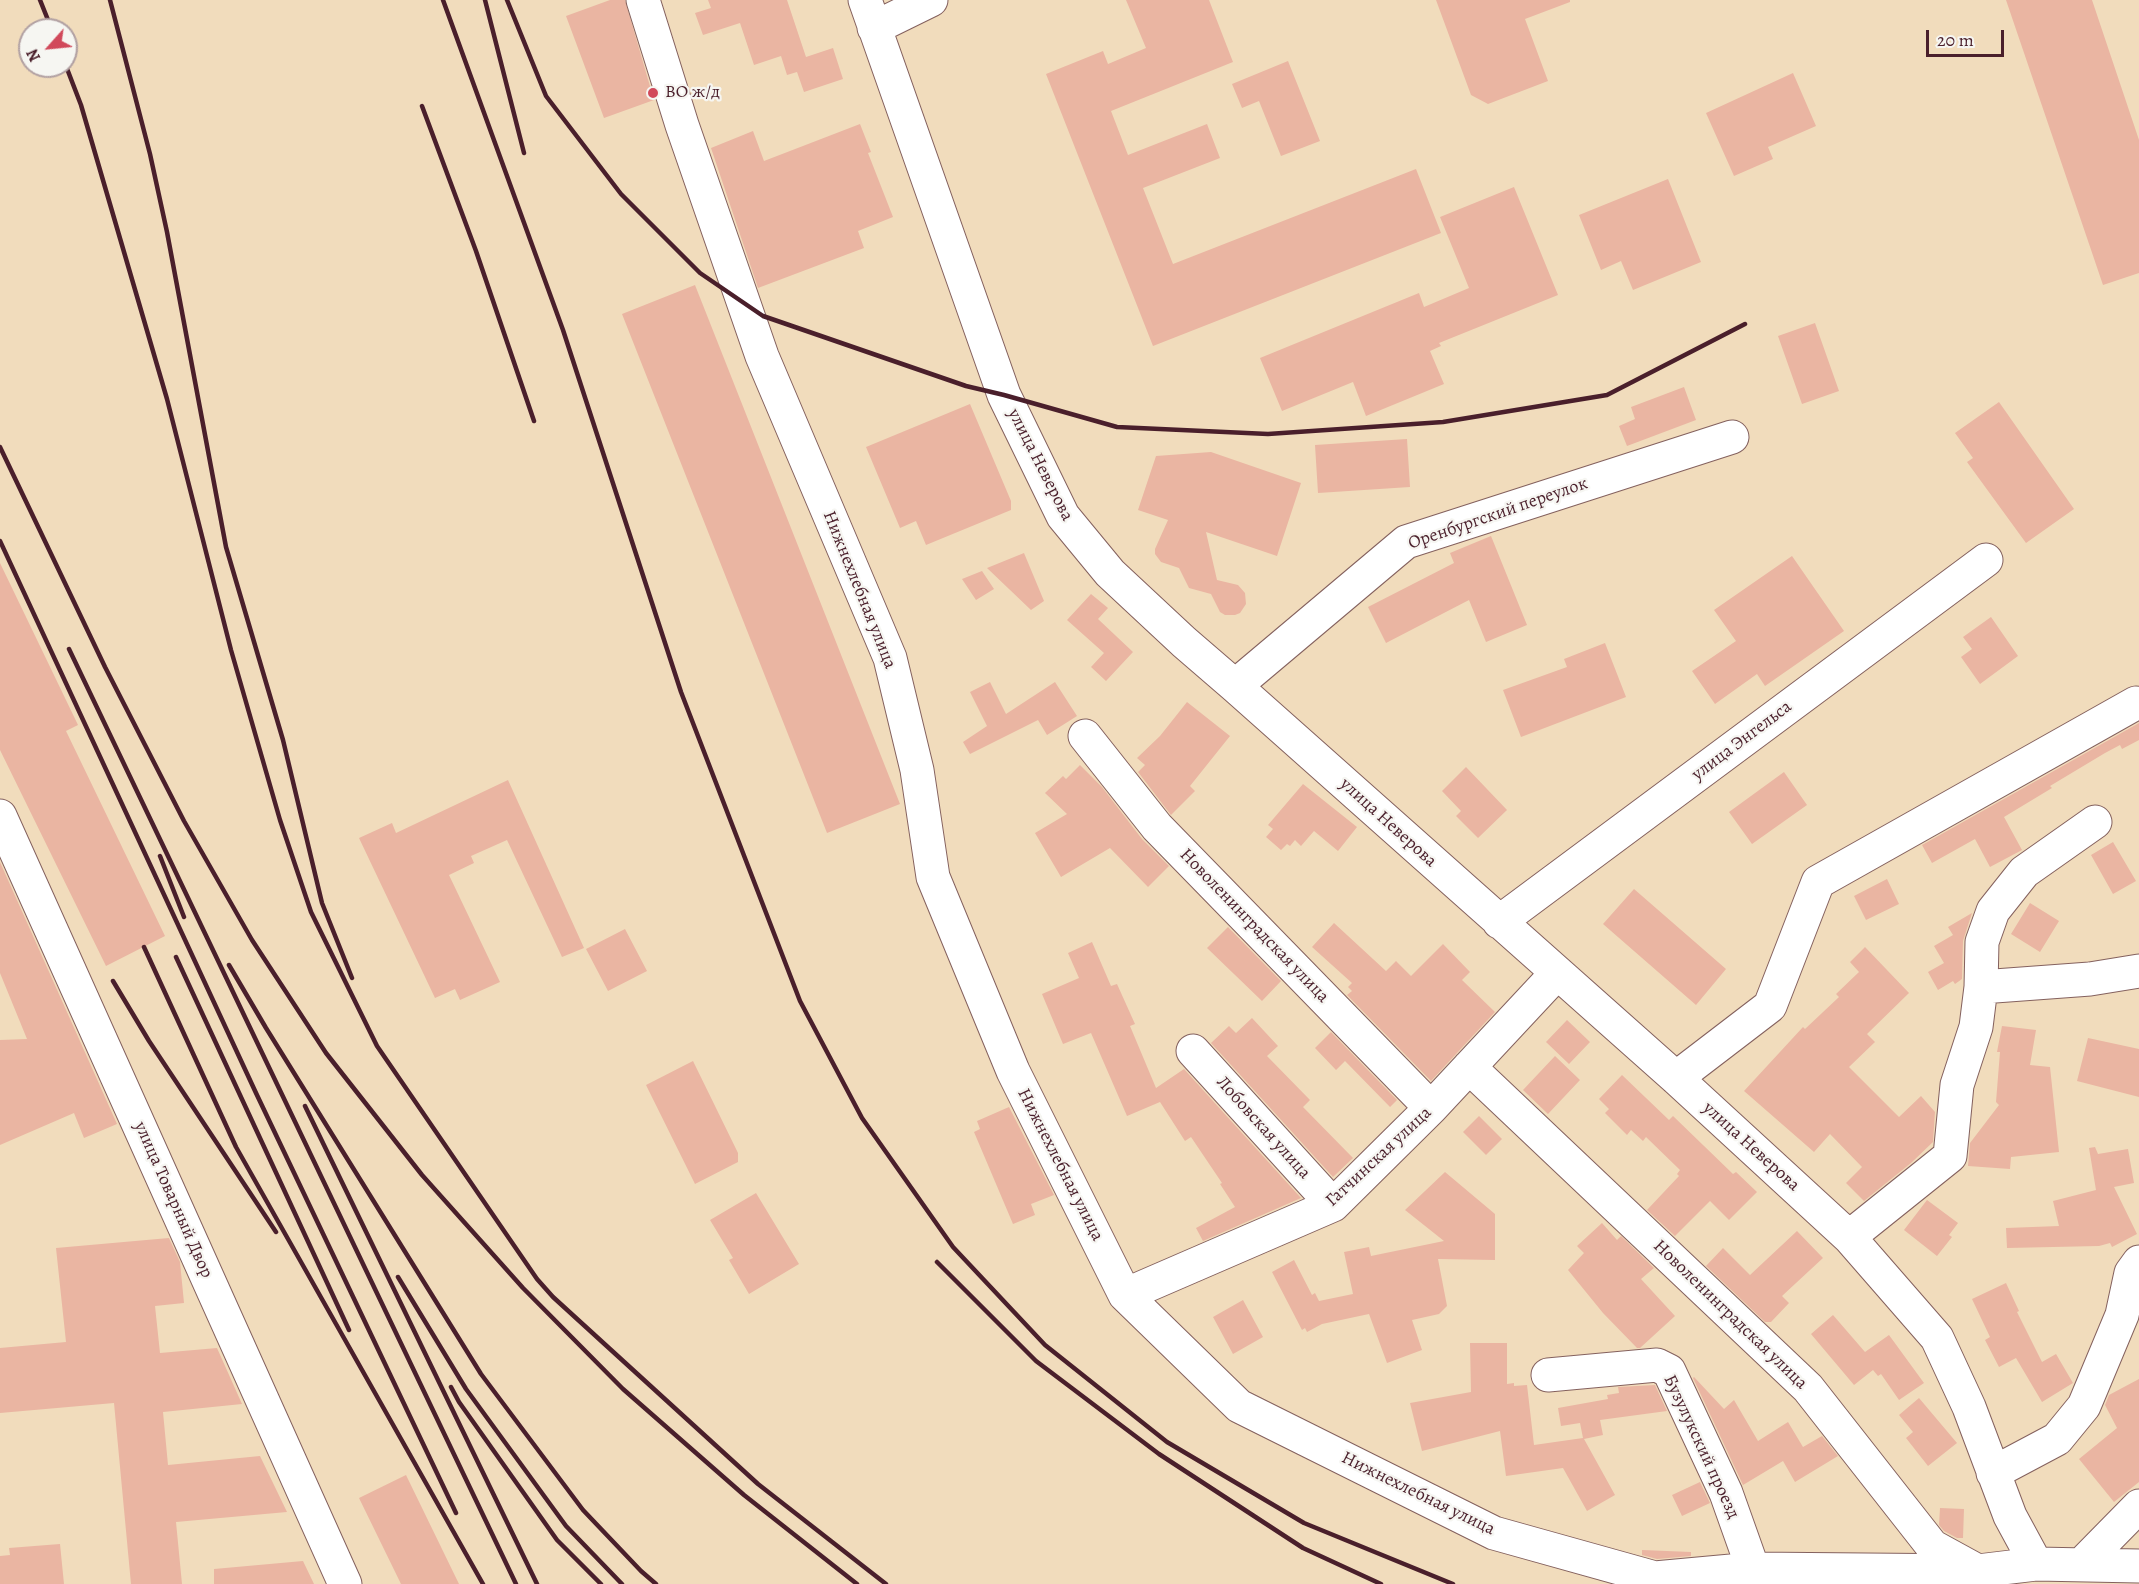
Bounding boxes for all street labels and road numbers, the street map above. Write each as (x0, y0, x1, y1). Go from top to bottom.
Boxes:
street label: улица Неверова (1002, 405, 1078, 525)
street label: Оренбургский переулок (1405, 473, 1591, 555)
street label: Нижнехлебная улица (817, 508, 901, 672)
street label: улица Энгельса (1688, 696, 1796, 786)
street label: улица Неверова (1335, 774, 1441, 872)
street label: Новоленинградская улица (1175, 844, 1333, 1008)
street label: Лобовская улица (1211, 1072, 1315, 1184)
street label: Нижнехлебная улица (1012, 1085, 1108, 1245)
street label: улица Неверова (1698, 1098, 1804, 1196)
street label: Гатчинская улица (1322, 1102, 1436, 1212)
street label: улица Товарный Двор (129, 1118, 217, 1282)
street label: Новоленинградская улица (1648, 1236, 1812, 1394)
street label: Бузулукский проезд (1658, 1372, 1744, 1522)
street label: Нижнехлебная улица (1338, 1447, 1498, 1541)

